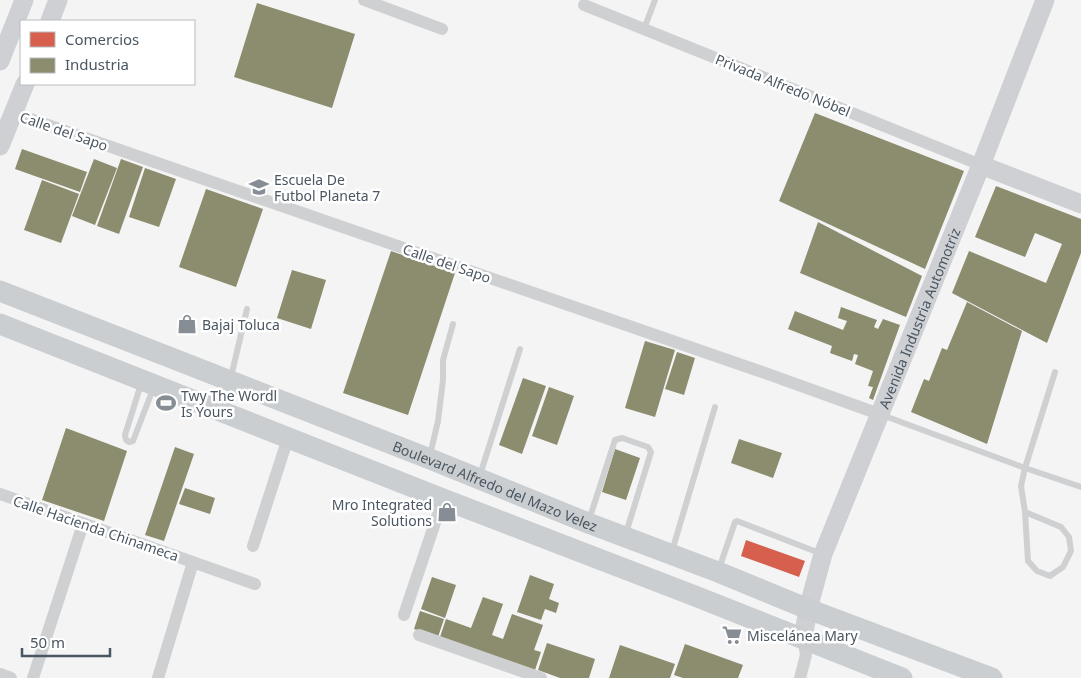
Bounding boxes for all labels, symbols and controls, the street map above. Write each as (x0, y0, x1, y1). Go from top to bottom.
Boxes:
legend (20, 20, 195, 85)
text: Comercios (65, 29, 139, 49)
street label: Privada Alfredo Nóbel (713, 49, 853, 121)
text: Industria (65, 54, 129, 74)
street label: Calle del Sapo (17, 107, 111, 155)
place label: Escuela De Futbol Planeta 7 (274, 170, 380, 205)
school or university icon: Escuela De Futbol Planeta 7 (248, 176, 270, 198)
street label: Avenida Industria Automotriz (874, 225, 964, 411)
street label: Calle del Sapo (400, 239, 494, 287)
shop icon: Bajaj Toluca (176, 313, 198, 335)
place label: Bajaj Toluca (202, 315, 280, 334)
place label: Twy The Wordl Is Yours (181, 386, 277, 421)
sports icon: Twy The Wordl Is Yours (155, 392, 177, 414)
street label: Boulevard Alfredo del Mazo Velez (390, 436, 600, 535)
street label: Calle Hacienda Chinameca (11, 491, 181, 565)
place label: Mro Integrated Solutions (332, 495, 432, 530)
shop icon: Mro Integrated Solutions (436, 501, 458, 523)
supermarket icon: Miscelánea Mary (721, 624, 743, 646)
scale bar (22, 626, 110, 658)
place label: Miscelánea Mary (747, 626, 858, 645)
text: 50 m (30, 632, 65, 652)

